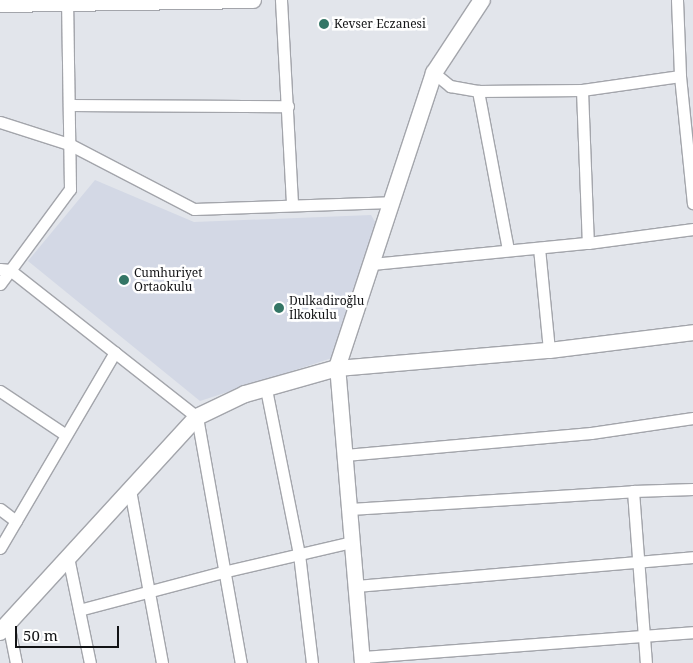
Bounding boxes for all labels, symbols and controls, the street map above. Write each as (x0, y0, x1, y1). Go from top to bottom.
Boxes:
place label: Kevser Eczanesi (334, 17, 426, 31)
marker: Kevser Eczanesi (318, 18, 330, 30)
place label: Cumhuriyet Ortaokulu (134, 266, 202, 294)
marker: Cumhuriyet Ortaokulu (118, 274, 130, 286)
place label: Dulkadiroğlu İlkokulu (289, 294, 364, 322)
marker: Dulkadiroğlu İlkokulu (273, 302, 285, 314)
scale bar (18, 616, 121, 648)
text: 50 m (23, 625, 58, 645)

